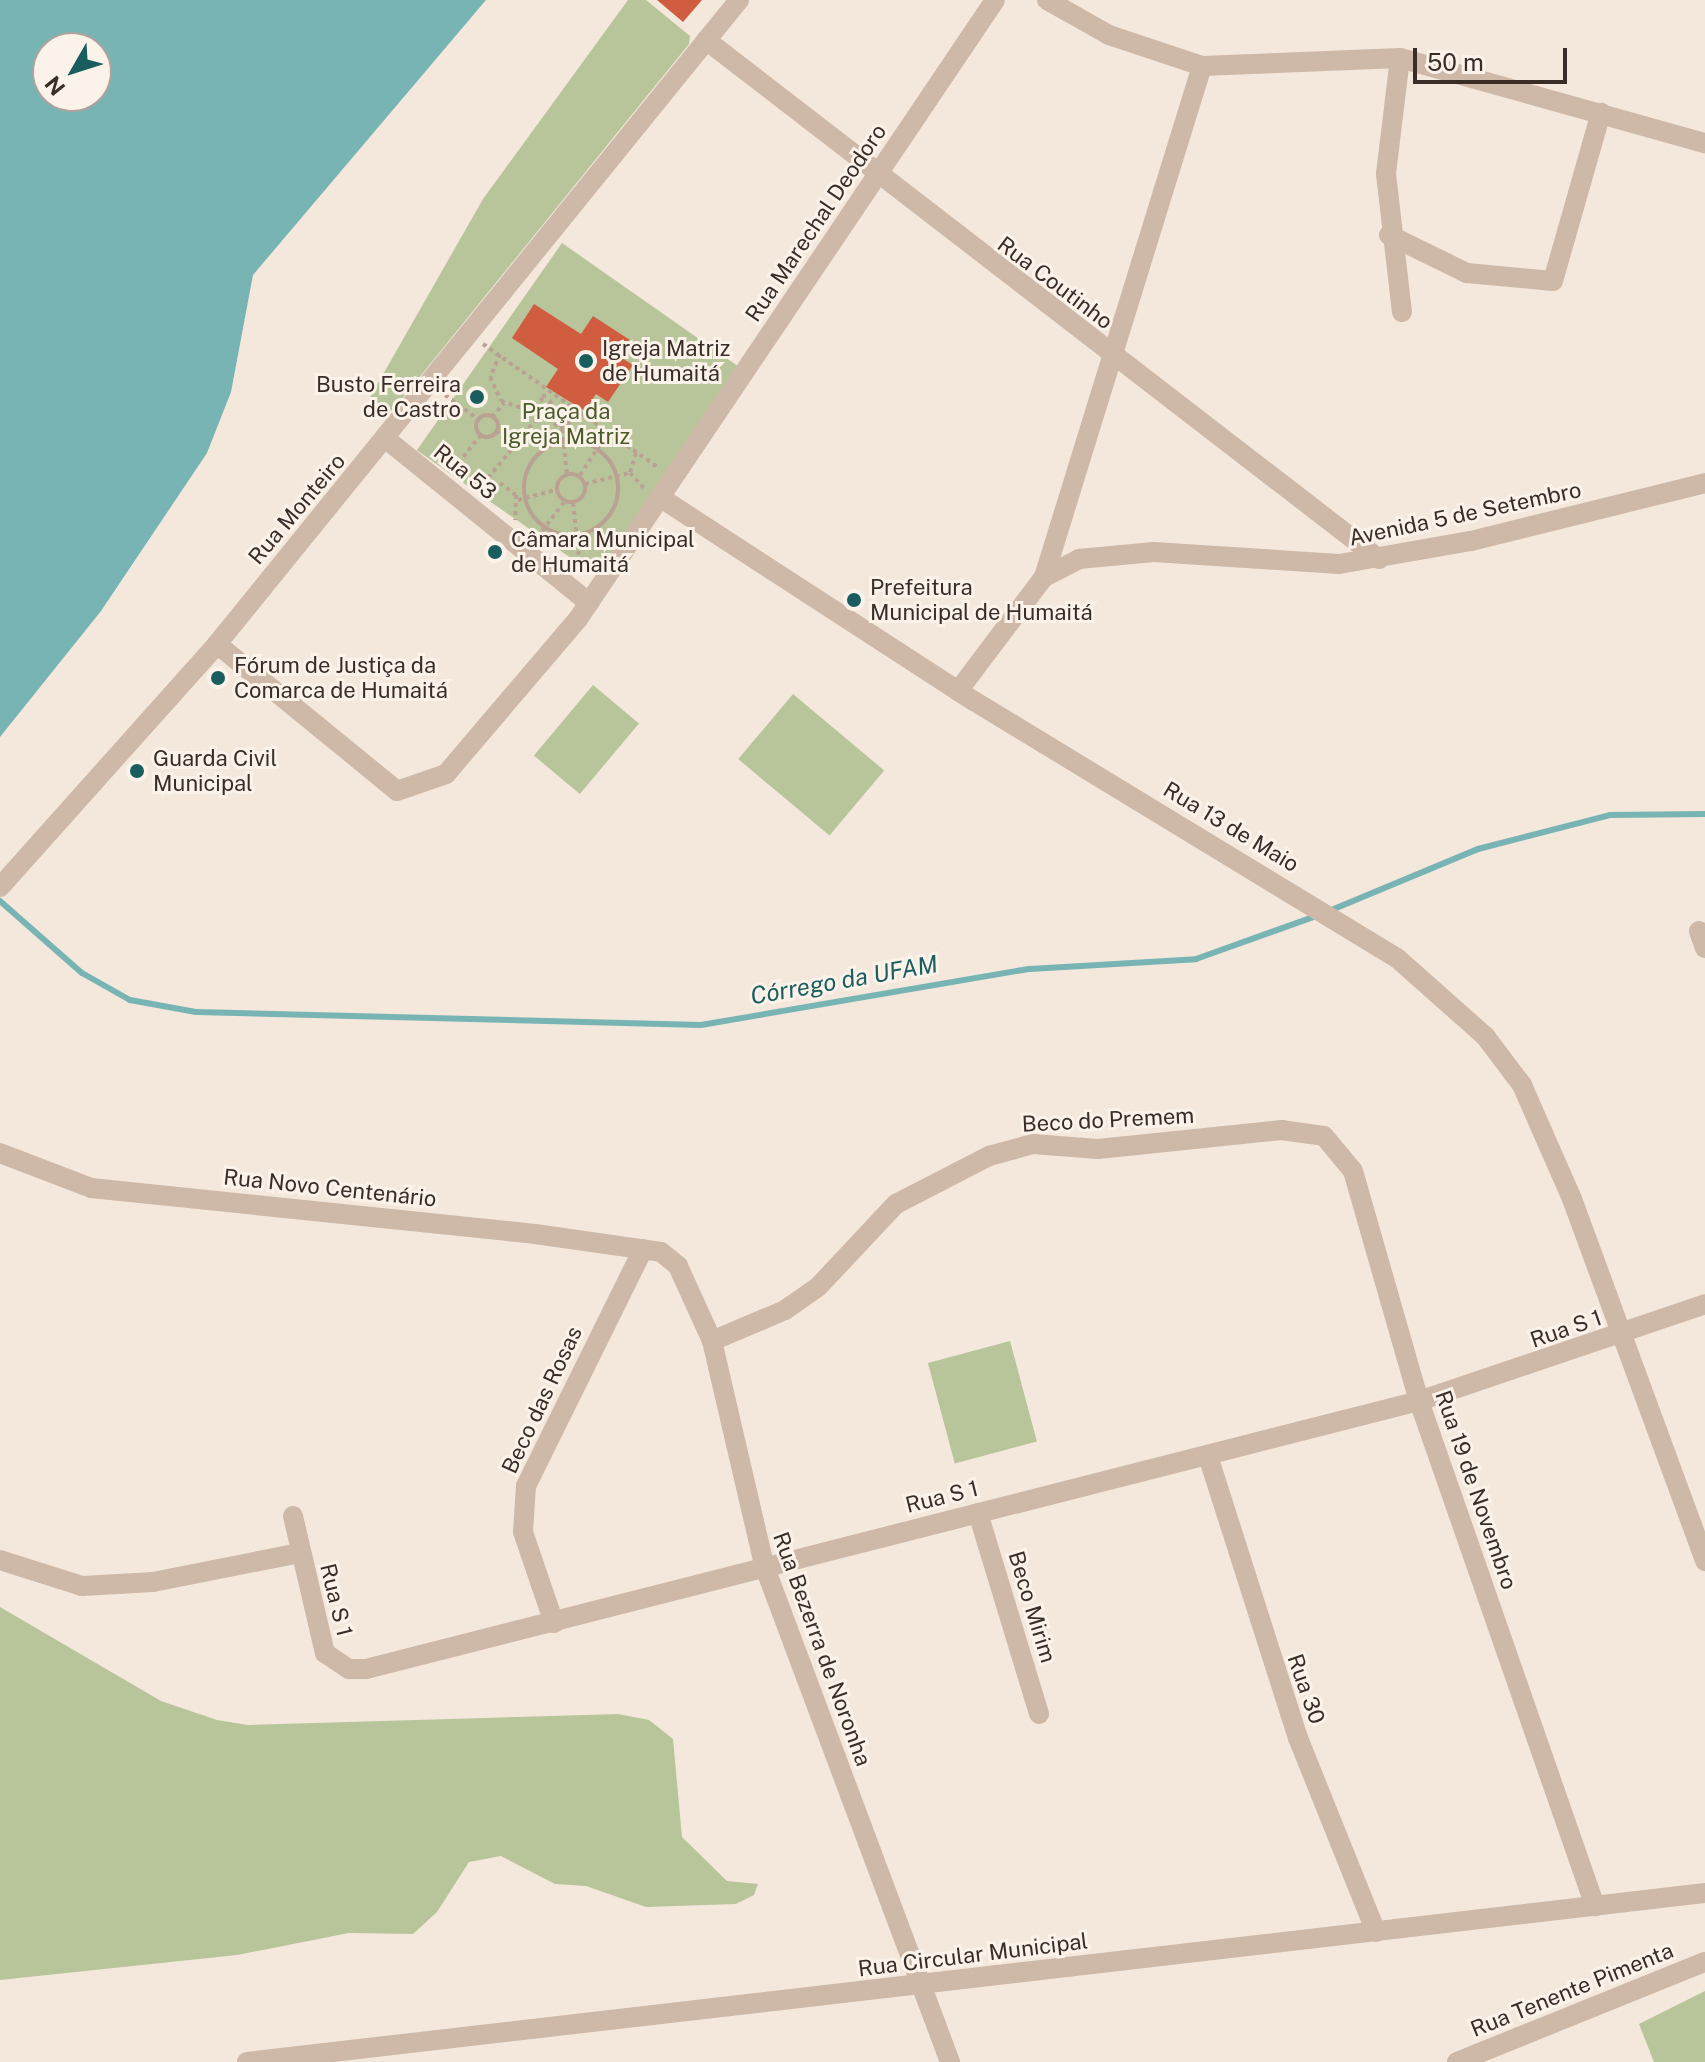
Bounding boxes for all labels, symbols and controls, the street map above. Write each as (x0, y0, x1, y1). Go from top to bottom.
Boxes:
north arrow (32, 32, 112, 112)
scale bar (1417, 32, 1571, 82)
text: 50 m (1427, 48, 1484, 76)
text: N (39, 71, 70, 101)
street label: Rua Marechal Deodoro (740, 119, 892, 327)
street label: Rua Coutinho (992, 231, 1118, 335)
place label: Igreja Matriz de Humaitá (602, 335, 730, 386)
marker: Igreja Matriz de Humaitá (577, 352, 595, 370)
place label: Busto Ferreira de Castro (316, 371, 461, 422)
marker: Busto Ferreira de Castro (468, 388, 486, 406)
park label: Praça da Igreja Matriz (502, 398, 630, 450)
street label: Rua 53 (428, 439, 502, 505)
street label: Rua Monteiro (243, 448, 351, 570)
street label: Avenida 5 de Setembro (1346, 476, 1584, 552)
place label: Câmara Municipal de Humaitá (511, 526, 695, 578)
marker: Câmara Municipal de Humaitá (486, 543, 504, 561)
place label: Prefeitura Municipal de Humaitá (870, 574, 1093, 626)
marker: Prefeitura Municipal de Humaitá (845, 591, 863, 609)
place label: Fórum de Justiça da Comarca de Humaitá (234, 652, 448, 704)
marker: Fórum de Justiça da Comarca de Humaitá (209, 669, 227, 687)
place label: Guarda Civil Municipal (153, 745, 277, 796)
marker: Guarda Civil Municipal (128, 762, 146, 780)
street label: Rua 13 de Maio (1158, 776, 1304, 878)
water label: Córrego da UFAM (748, 949, 940, 1011)
street label: Beco do Premem (1021, 1102, 1195, 1138)
street label: Rua Novo Centenário (222, 1164, 438, 1212)
street label: Rua S 1 (1527, 1304, 1605, 1354)
street label: Beco das Rosas (496, 1322, 588, 1478)
street label: Rua 19 de Novembro (1430, 1387, 1522, 1593)
street label: Rua S 1 (903, 1475, 981, 1519)
street label: Rua Bezerra de Noronha (767, 1528, 877, 1770)
street label: Beco Mirim (1003, 1548, 1061, 1666)
street label: Rua S 1 (314, 1561, 358, 1639)
street label: Rua 30 (1282, 1651, 1330, 1727)
street label: Rua Circular Municipal (857, 1928, 1089, 1982)
street label: Rua Tenente Pimenta (1467, 1937, 1677, 2043)

